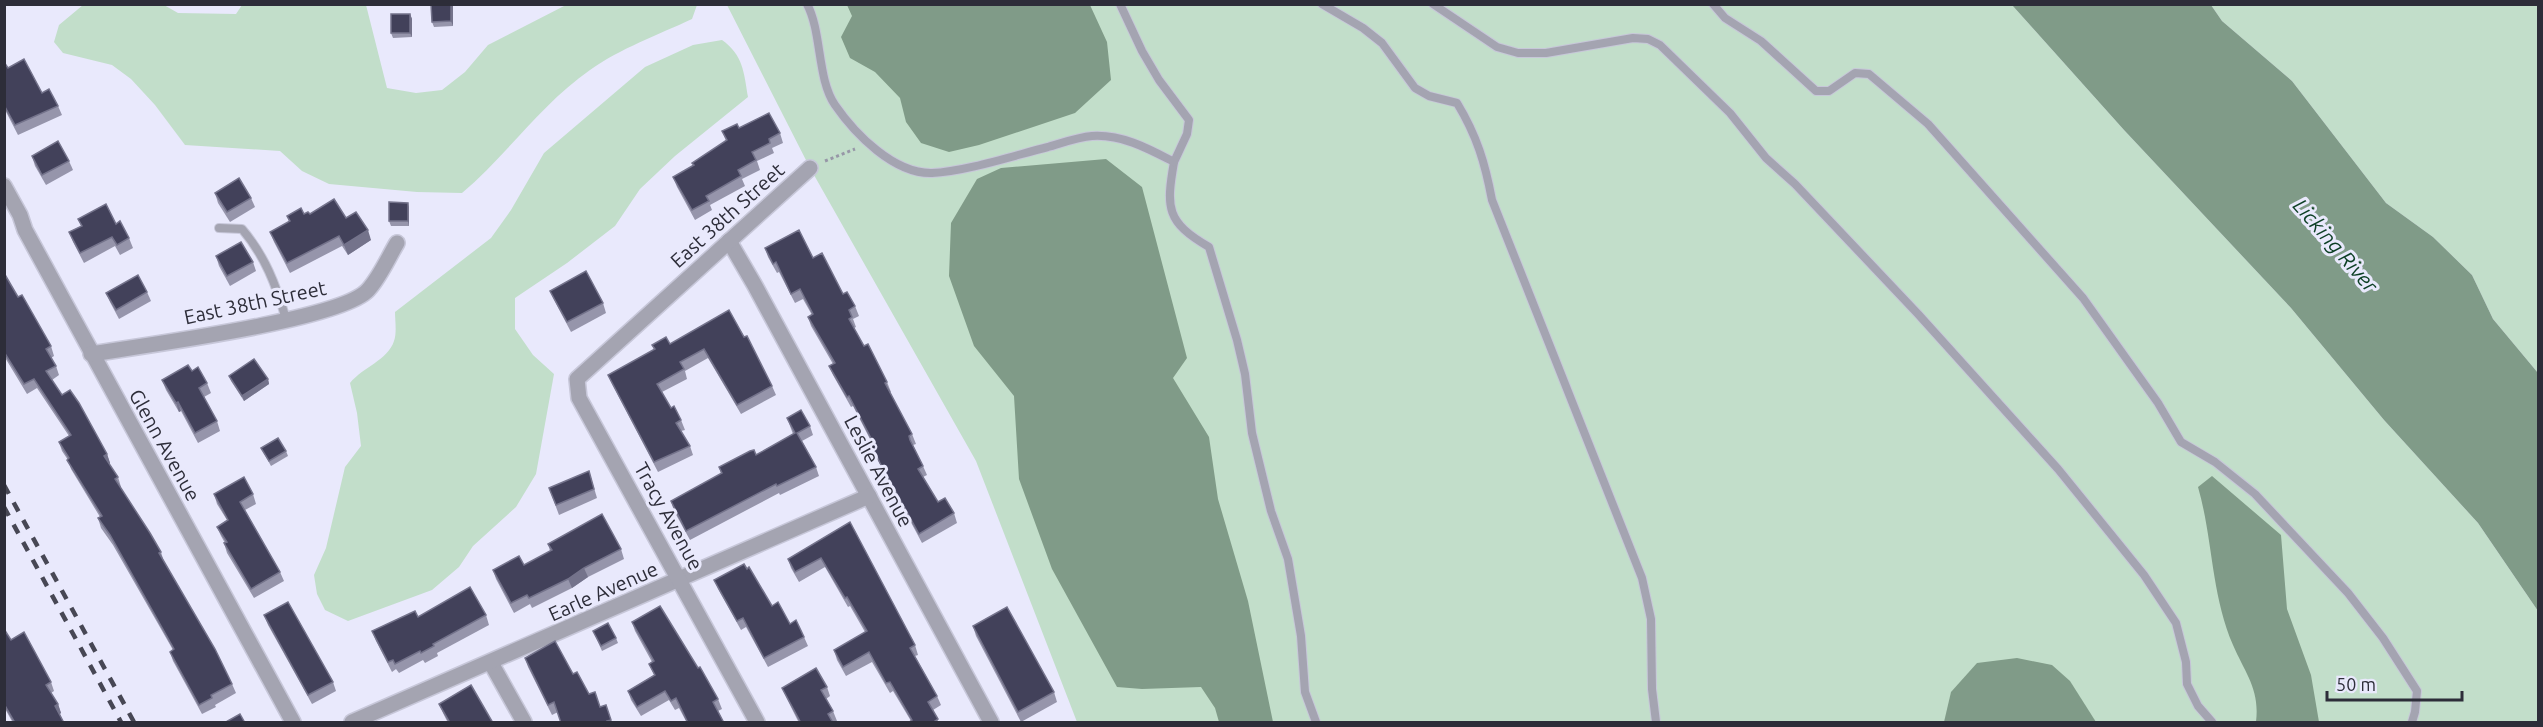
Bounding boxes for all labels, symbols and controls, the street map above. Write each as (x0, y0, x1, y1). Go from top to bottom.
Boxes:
street label: East 38th Street (665, 158, 789, 272)
water label: Licking River (2289, 193, 2384, 297)
street label: East 38th Street (182, 276, 328, 328)
street label: Glenn Avenue (125, 385, 205, 505)
street label: Leslie Avenue (840, 411, 918, 531)
street label: Tracy Avenue (630, 458, 708, 574)
street label: Earle Avenue (545, 557, 661, 625)
scale bar (2327, 664, 2462, 702)
text: 50 m (2336, 674, 2376, 694)

